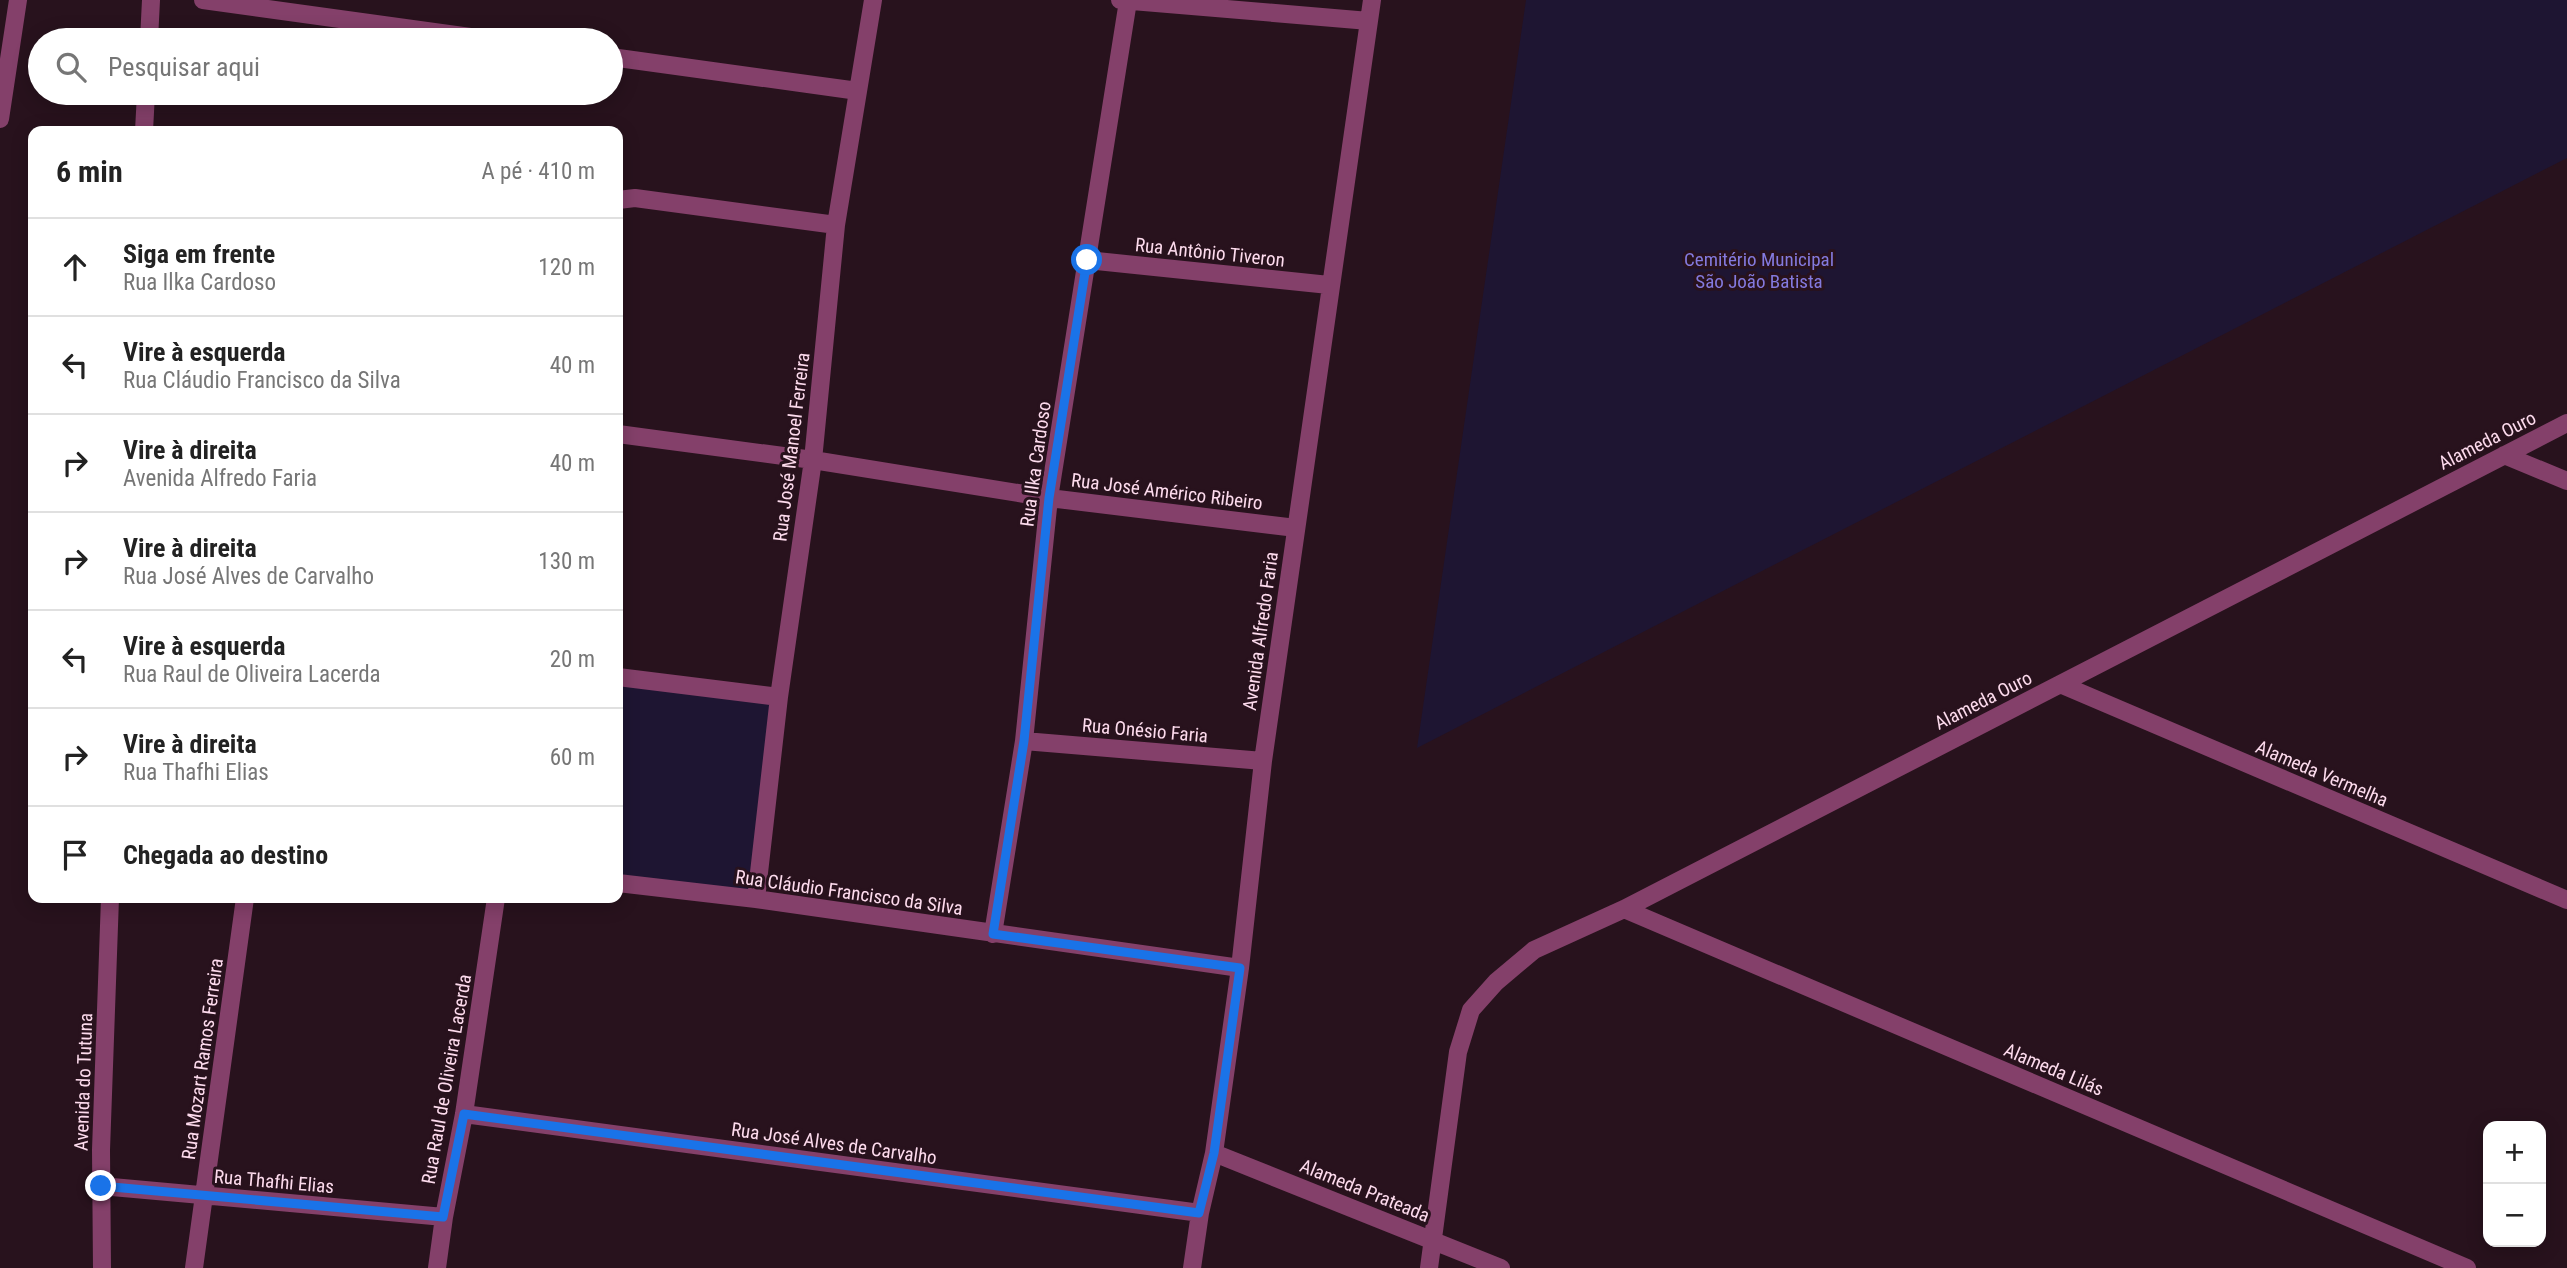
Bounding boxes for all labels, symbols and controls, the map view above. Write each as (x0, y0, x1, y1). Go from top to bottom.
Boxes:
search box (28, 28, 623, 105)
icon: search (52, 48, 90, 86)
text: Pesquisar aqui (108, 52, 260, 82)
text: 6 min (56, 154, 123, 189)
text: A pé · 410 m (482, 158, 595, 185)
street label: Rua Antônio Tiveron (1134, 233, 1286, 272)
text: Siga em frente (123, 239, 275, 269)
route start (1071, 244, 1102, 275)
icon: ahead (56, 248, 94, 286)
park label: Cemitério Municipal São João Batista (1684, 248, 1834, 293)
text: 120 m (538, 254, 595, 281)
text: Rua Ilka Cardoso (123, 269, 276, 296)
text: Vire à esquerda (123, 337, 286, 367)
icon: left (56, 346, 94, 384)
street label: Rua José Manoel Ferreira (768, 351, 815, 543)
text: 40 m (550, 352, 595, 379)
text: Rua Cláudio Francisco da Silva (123, 367, 401, 394)
street label: Rua Ilka Cardoso (1015, 400, 1056, 528)
street label: Alameda Ouro (2435, 406, 2540, 475)
text: Vire à direita (123, 435, 257, 465)
icon: right (56, 444, 94, 482)
text: 40 m (550, 450, 595, 477)
text: Avenida Alfredo Faria (123, 465, 317, 492)
street label: Rua José Américo Ribeiro (1070, 468, 1264, 515)
text: Vire à direita (123, 533, 257, 563)
icon: right (56, 542, 94, 580)
text: 130 m (538, 548, 595, 575)
street label: Avenida Alfredo Faria (1238, 550, 1283, 712)
text: Rua José Alves de Carvalho (123, 563, 374, 590)
text: Vire à esquerda (123, 631, 286, 661)
icon: left (56, 640, 94, 678)
text: 20 m (550, 646, 595, 673)
text: Rua Raul de Oliveira Lacerda (123, 661, 381, 688)
street label: Alameda Ouro (1931, 666, 2036, 735)
street label: Rua Onésio Faria (1081, 714, 1209, 747)
text: Vire à direita (123, 729, 257, 759)
street label: Alameda Vermelha (2252, 735, 2391, 812)
icon: right (56, 738, 94, 776)
text: 60 m (550, 744, 595, 771)
text: Rua Thafhi Elias (123, 759, 269, 786)
icon: arrive (56, 836, 94, 874)
text: Chegada ao destino (123, 840, 328, 870)
street label: Rua Cláudio Francisco da Silva (734, 865, 964, 920)
street label: Rua Mozart Ramos Ferreira (177, 957, 228, 1161)
street label: Rua Raul de Oliveira Lacerda (417, 972, 476, 1186)
street label: Avenida do Tutuna (70, 1013, 97, 1151)
street label: Alameda Lilás (2001, 1038, 2107, 1101)
street label: Rua José Alves de Carvalho (730, 1118, 938, 1169)
map controls (2483, 1121, 2546, 1247)
button: + (2483, 1121, 2546, 1184)
street label: Alameda Prateada (1297, 1154, 1433, 1227)
street label: Rua Thafhi Elias (213, 1165, 335, 1198)
route end (85, 1170, 116, 1201)
button: − (2483, 1184, 2546, 1247)

